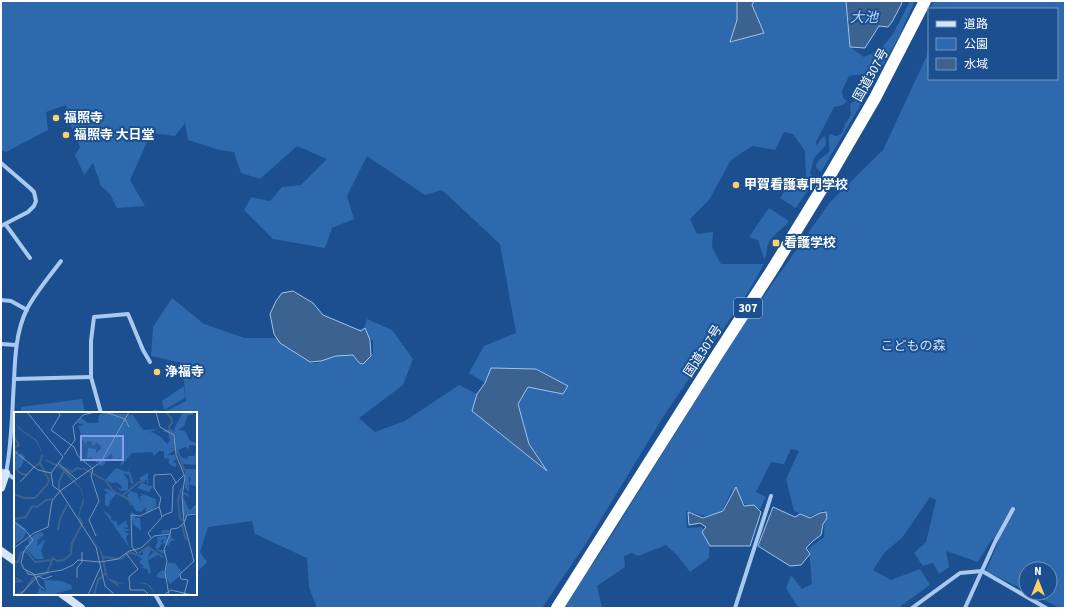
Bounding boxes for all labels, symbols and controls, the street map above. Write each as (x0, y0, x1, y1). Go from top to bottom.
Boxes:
water label: 大池 (850, 8, 880, 28)
legend (928, 8, 1058, 80)
text: 道路 (964, 16, 988, 33)
text: 公園 (964, 36, 988, 53)
street label: 国道307号 (849, 45, 893, 105)
text: 水域 (964, 56, 988, 73)
place label: 福照寺 (64, 109, 103, 127)
marker: 福照寺 (51, 113, 61, 123)
place label: 福照寺 大日堂 (74, 126, 155, 144)
marker: 福照寺 大日堂 (61, 130, 71, 140)
place label: 甲賀看護専門学校 (744, 176, 848, 194)
marker: 甲賀看護専門学校 (731, 180, 741, 190)
place label: 看護学校 (784, 234, 836, 252)
marker: 看護学校 (771, 238, 781, 248)
road number: 307 (734, 298, 762, 318)
street label: 国道307号 (680, 322, 726, 380)
park label: こどもの森 (880, 337, 946, 355)
place label: 浄福寺 (165, 363, 204, 381)
marker: 浄福寺 (152, 367, 162, 377)
inset map (14, 412, 197, 595)
north arrow (1018, 561, 1058, 601)
text: N (1034, 564, 1042, 579)

